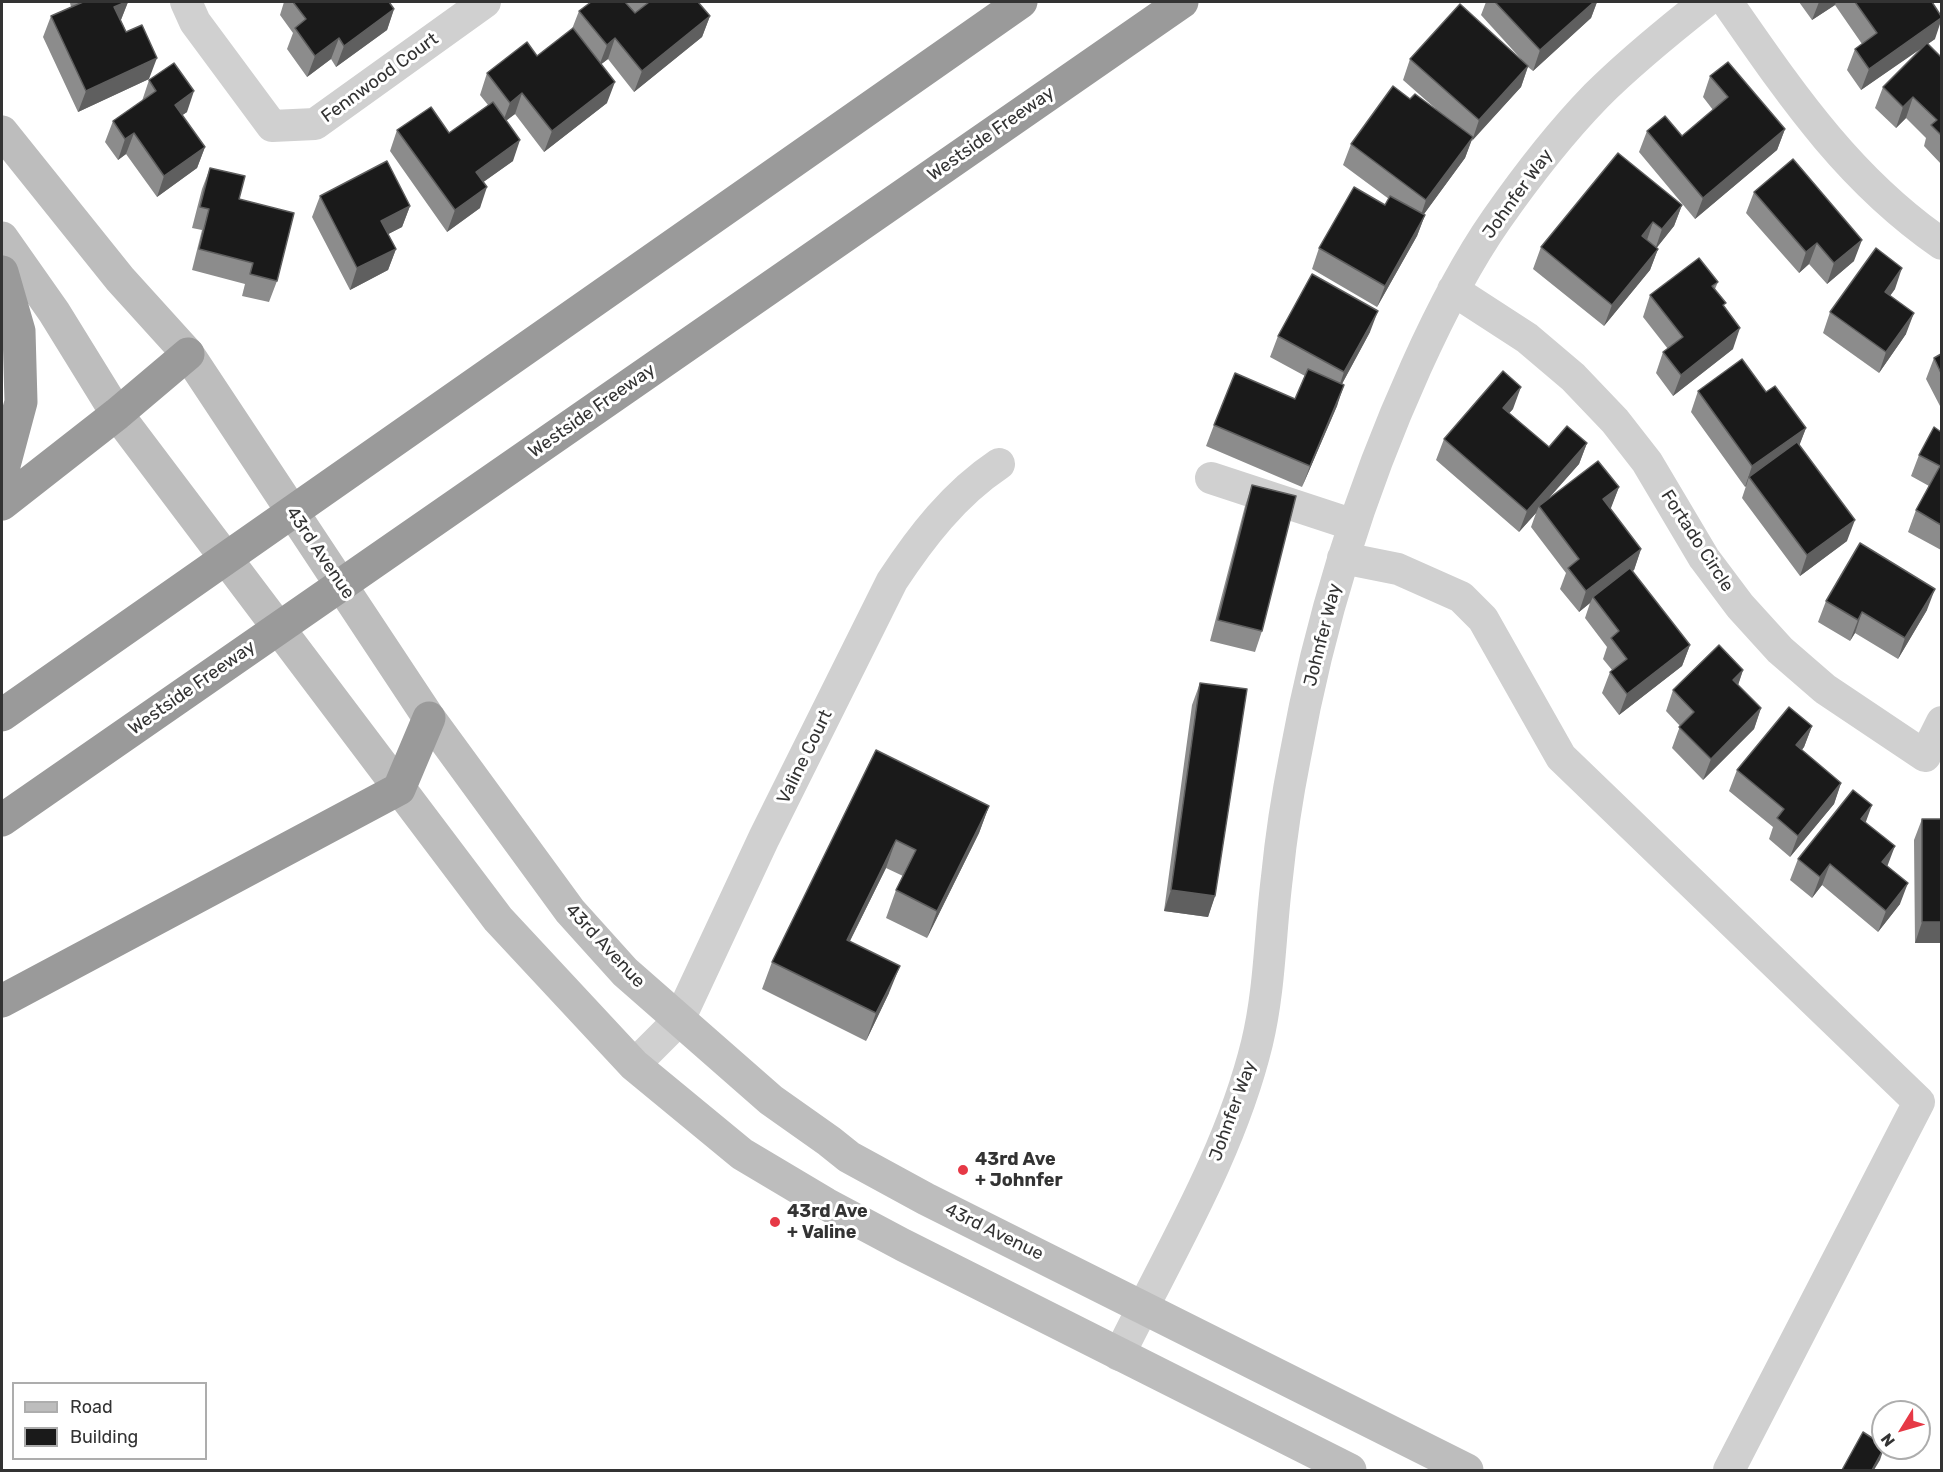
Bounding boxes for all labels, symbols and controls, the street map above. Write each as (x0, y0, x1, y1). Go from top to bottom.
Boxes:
street label: Fennwood Court (317, 28, 443, 128)
street label: Westside Freeway (923, 82, 1059, 186)
street label: Johnfer Way (1478, 145, 1558, 243)
street label: Westside Freeway (524, 359, 660, 463)
street label: Fortado Circle (1656, 486, 1738, 596)
street label: 43rd Avenue (281, 503, 359, 603)
street label: Johnfer Way (1300, 581, 1346, 689)
street label: Westside Freeway (124, 636, 260, 740)
street label: Valine Court (773, 706, 837, 808)
street label: 43rd Avenue (561, 900, 649, 992)
street label: Johnfer Way (1205, 1058, 1261, 1164)
place label: 43rd Ave + Johnfer (975, 1149, 1063, 1192)
marker: 43rd Ave + Johnfer (956, 1163, 970, 1177)
street label: 43rd Avenue (941, 1199, 1047, 1265)
place label: 43rd Ave + Valine (787, 1201, 868, 1244)
marker: 43rd Ave + Valine (768, 1215, 782, 1229)
legend (12, 1382, 207, 1460)
text: Road (70, 1396, 113, 1418)
north arrow (1871, 1400, 1931, 1460)
text: Building (70, 1426, 138, 1448)
text: N (1877, 1430, 1899, 1450)

